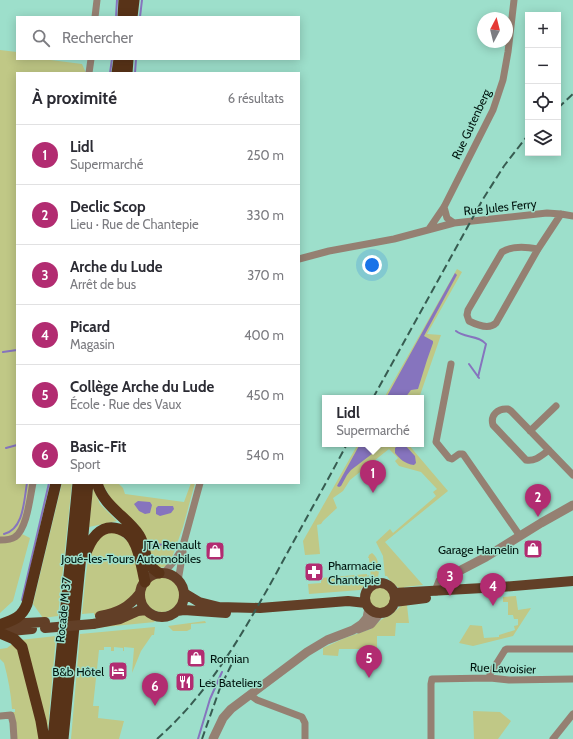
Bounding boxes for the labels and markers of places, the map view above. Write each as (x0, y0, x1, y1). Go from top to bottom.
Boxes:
pin: 1 (360, 460, 386, 493)
pin: 2 (525, 484, 551, 517)
place label: JTA Renault Joué-les-Tours Automobiles (60, 537, 201, 566)
shop icon: Garage Hamelin (522, 538, 544, 560)
shop icon: JTA Renault Joué-les-Tours Automobiles (204, 540, 226, 562)
place label: Garage Hamelin (438, 542, 519, 557)
place label: Pharmacie Chantepie (328, 558, 381, 587)
pharmacy icon: Pharmacie Chantepie (303, 561, 325, 583)
pin: 3 (437, 563, 463, 596)
pin: 4 (480, 573, 506, 606)
pin: 5 (356, 645, 382, 678)
shop icon: Romian (185, 647, 207, 669)
place label: Romian (210, 651, 249, 666)
hotel icon: B&b Hôtel (107, 660, 129, 682)
place label: B&b Hôtel (52, 664, 104, 679)
restaurant icon: Les Bateliers (174, 671, 196, 693)
pin: 6 (142, 673, 168, 706)
place label: Les Bateliers (199, 675, 262, 690)

